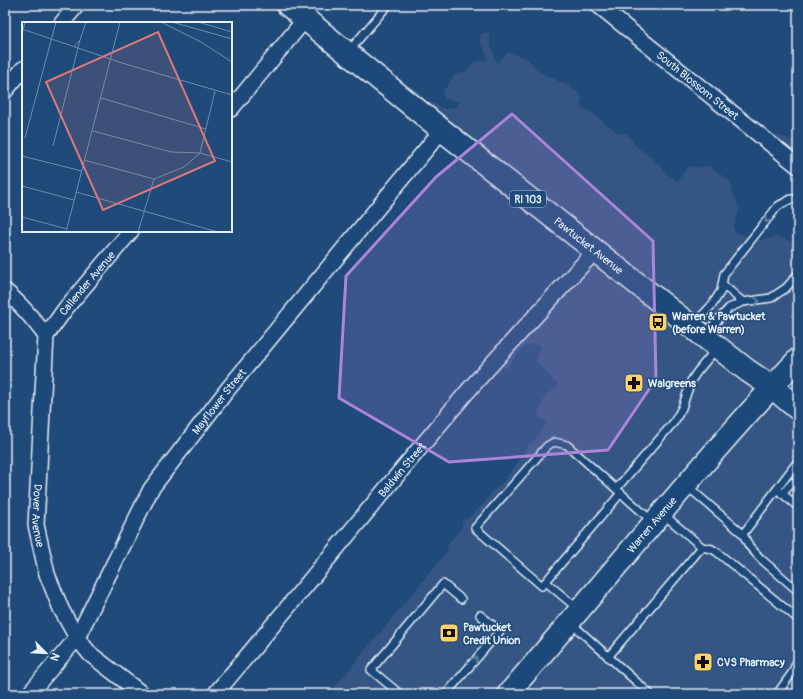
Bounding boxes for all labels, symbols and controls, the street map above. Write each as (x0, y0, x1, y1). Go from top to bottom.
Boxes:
inset map (22, 22, 232, 232)
street label: South Blossom Street (654, 49, 742, 123)
road number: RI 103 (510, 191, 546, 207)
street label: Pawtucket Avenue (551, 215, 626, 277)
one-way arrow (765, 215, 772, 222)
street label: Callender Avenue (57, 248, 118, 318)
one-way arrow (754, 297, 760, 305)
place label: Warren & Pawtucket (before Warren) (672, 310, 766, 336)
bus stop icon: Warren & Pawtucket (before Warren) (647, 311, 669, 333)
street label: Mayflower Street (190, 366, 249, 437)
pharmacy icon: Walgreens (623, 372, 645, 394)
place label: Walgreens (648, 377, 696, 390)
street label: Baldwin Street (376, 440, 429, 500)
street label: Dover Avenue (29, 484, 47, 549)
street label: Warren Avenue (625, 494, 680, 556)
place label: Pawtucket Credit Union (463, 621, 521, 647)
bank icon: Pawtucket Credit Union (438, 622, 460, 644)
north arrow (26, 633, 66, 673)
text: N (47, 651, 62, 663)
pharmacy icon: CVS Pharmacy (692, 651, 714, 673)
place label: CVS Pharmacy (717, 656, 785, 669)
one-way arrow (471, 657, 478, 664)

